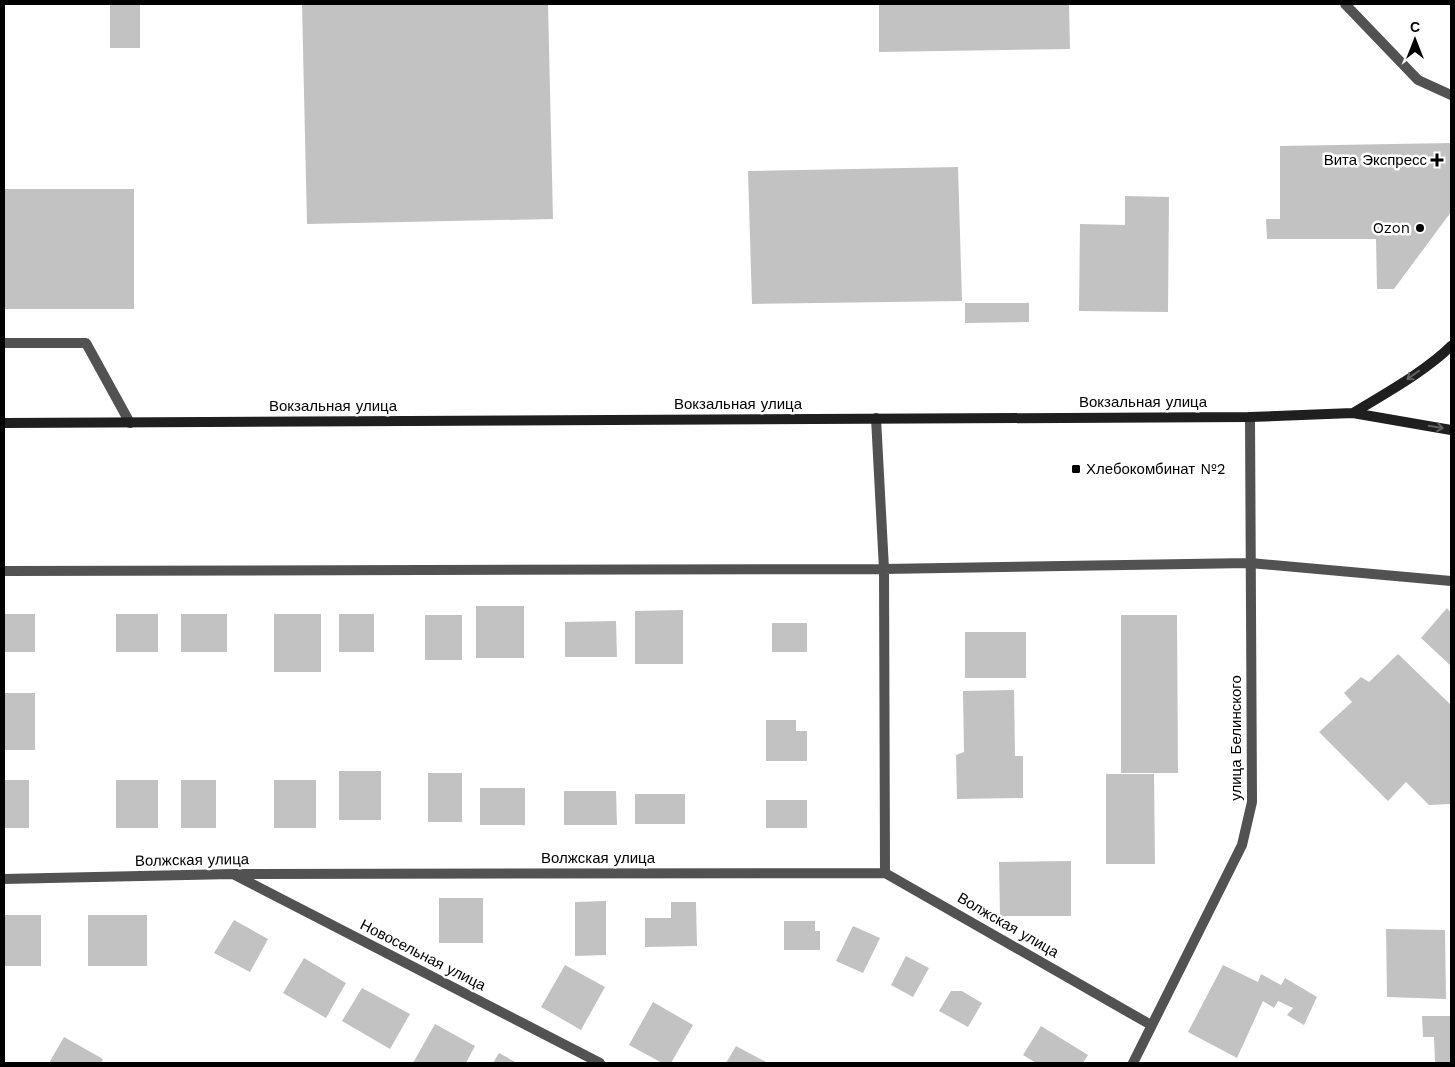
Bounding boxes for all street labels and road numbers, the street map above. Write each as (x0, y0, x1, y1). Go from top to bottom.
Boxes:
street label: Вокзальная улица (1079, 393, 1208, 411)
street label: Вокзальная улица (674, 395, 803, 413)
street label: Вокзальная улица (269, 397, 398, 415)
street label: улица Белинского (1227, 675, 1245, 801)
street label: Волжская улица (541, 849, 656, 867)
street label: Волжская улица (135, 850, 250, 870)
street label: Волжская улица (954, 889, 1062, 962)
street label: Новосельная улица (357, 916, 489, 995)

